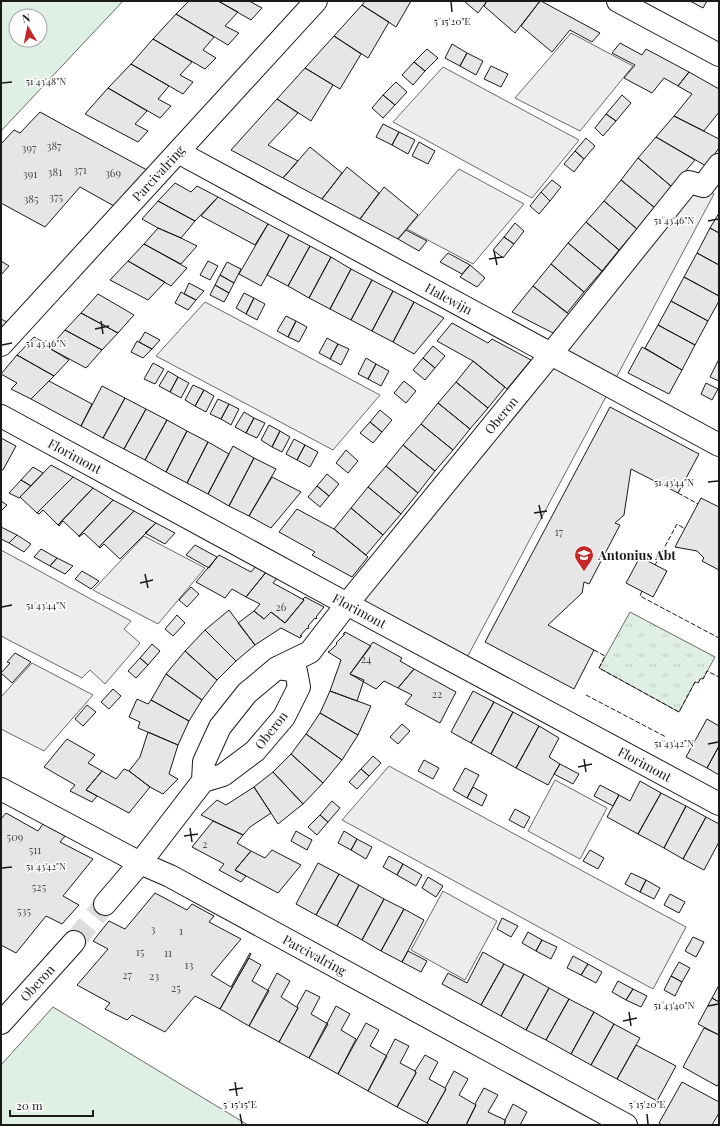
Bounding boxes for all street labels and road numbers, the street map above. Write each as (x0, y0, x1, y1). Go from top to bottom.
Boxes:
street label: Parcivalring (128, 141, 188, 204)
street label: Halewijn (422, 279, 476, 318)
street label: Oberon (480, 392, 521, 437)
street label: Florimont (45, 434, 105, 477)
street label: Florimont (330, 589, 390, 632)
street label: Oberon (250, 707, 291, 752)
street label: Florimont (615, 742, 675, 785)
street label: Parcivalring (280, 930, 350, 979)
street label: Oberon (16, 960, 58, 1005)

